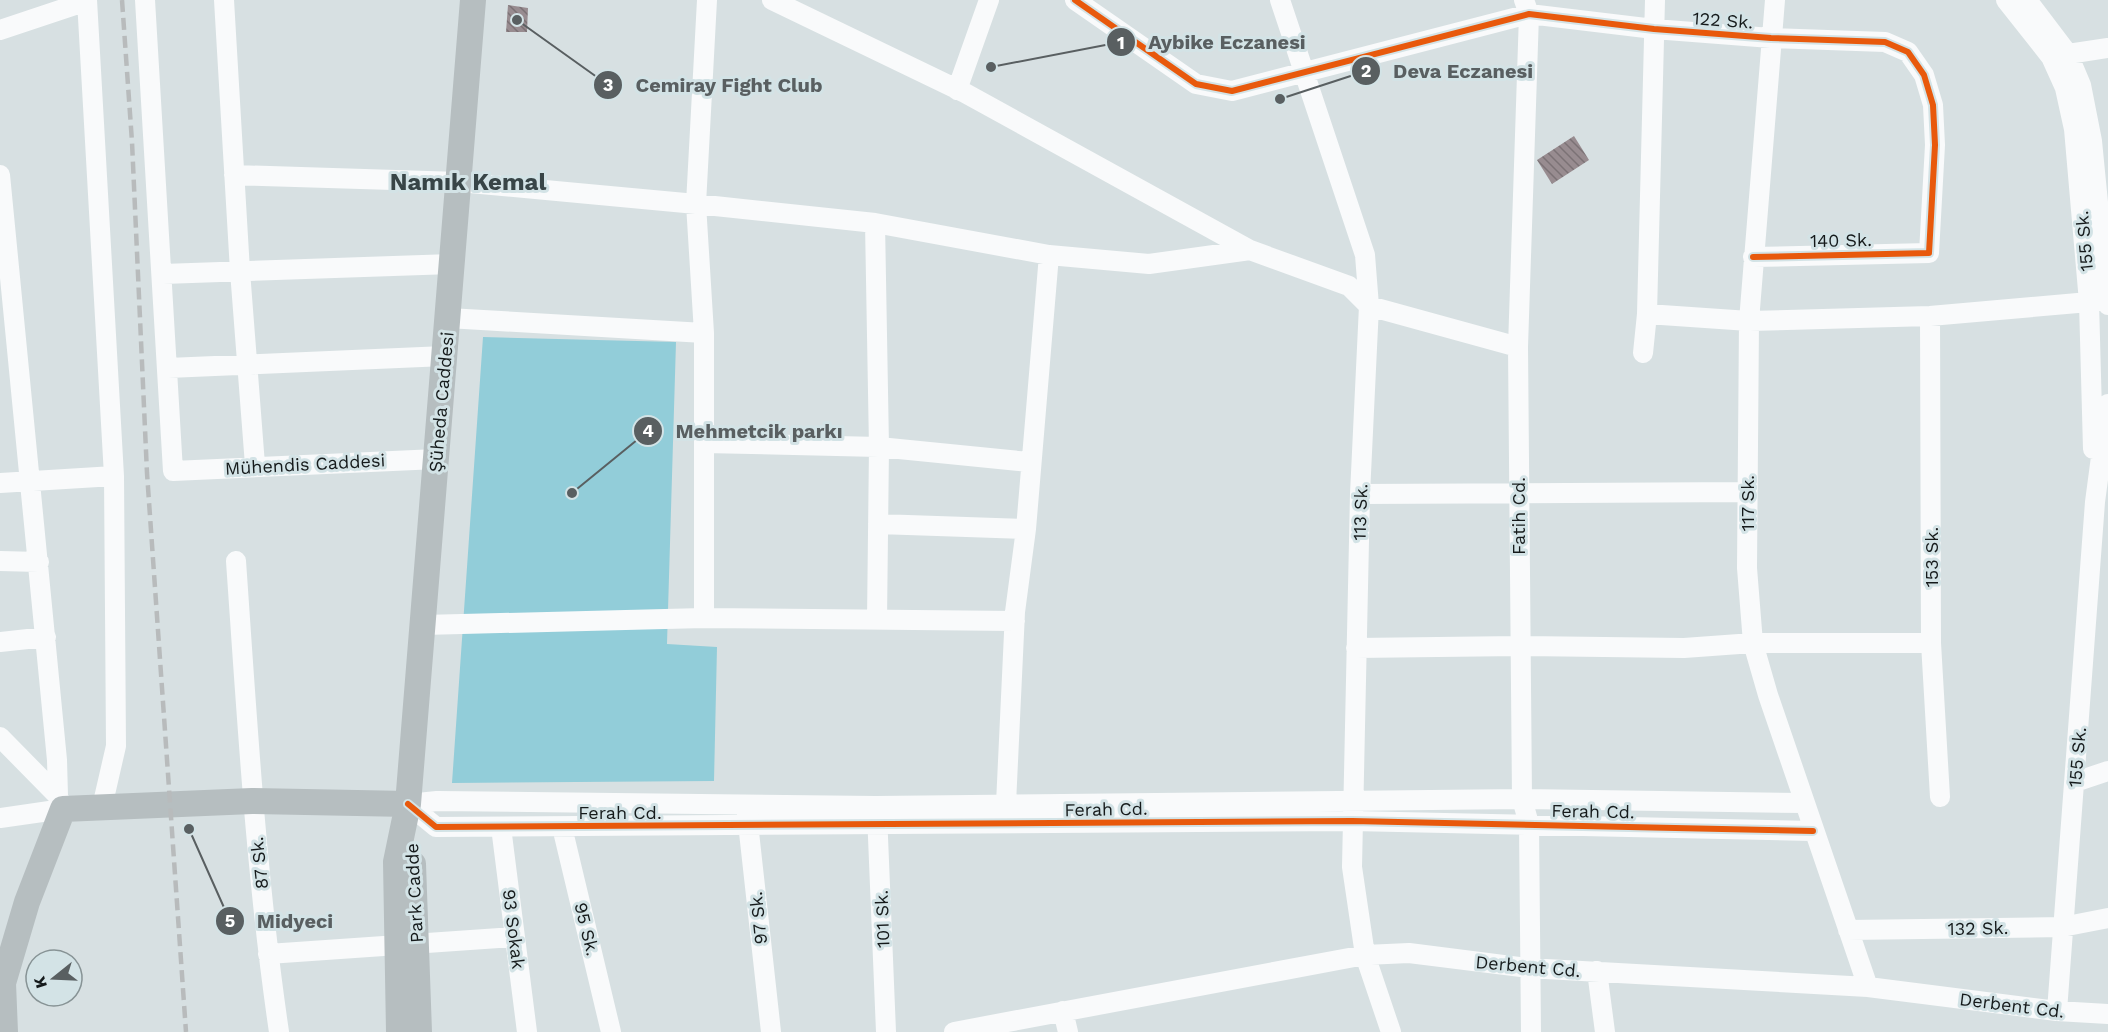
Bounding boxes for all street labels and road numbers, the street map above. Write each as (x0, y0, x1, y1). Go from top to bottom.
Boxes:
street label: 122 Sk. (1692, 7, 1754, 33)
street label: 155 Sk. (2071, 210, 2097, 272)
street label: 140 Sk. (1810, 229, 1872, 251)
street label: Şüheda Caddesi (424, 331, 458, 473)
street label: Mühendis Caddesi (224, 449, 386, 479)
street label: 117 Sk. (1737, 475, 1758, 531)
street label: Fatih Cd. (1508, 477, 1529, 555)
street label: 113 Sk. (1349, 483, 1371, 541)
street label: 153 Sk. (1921, 527, 1942, 587)
street label: 155 Sk. (2064, 726, 2090, 788)
street label: Ferah Cd. (1064, 798, 1148, 820)
street label: Ferah Cd. (1551, 800, 1635, 822)
street label: Ferah Cd. (578, 802, 662, 823)
street label: 87 Sk. (246, 836, 272, 890)
street label: Park Cadde (401, 843, 427, 943)
street label: 93 Sokak (499, 888, 529, 970)
street label: 101 Sk. (870, 890, 894, 948)
street label: 97 Sk. (745, 891, 771, 945)
street label: 95 Sk. (570, 900, 604, 958)
street label: 132 Sk. (1947, 917, 2009, 939)
street label: Derbent Cd. (1475, 951, 1581, 981)
street label: Derbent Cd. (1958, 988, 2066, 1022)

